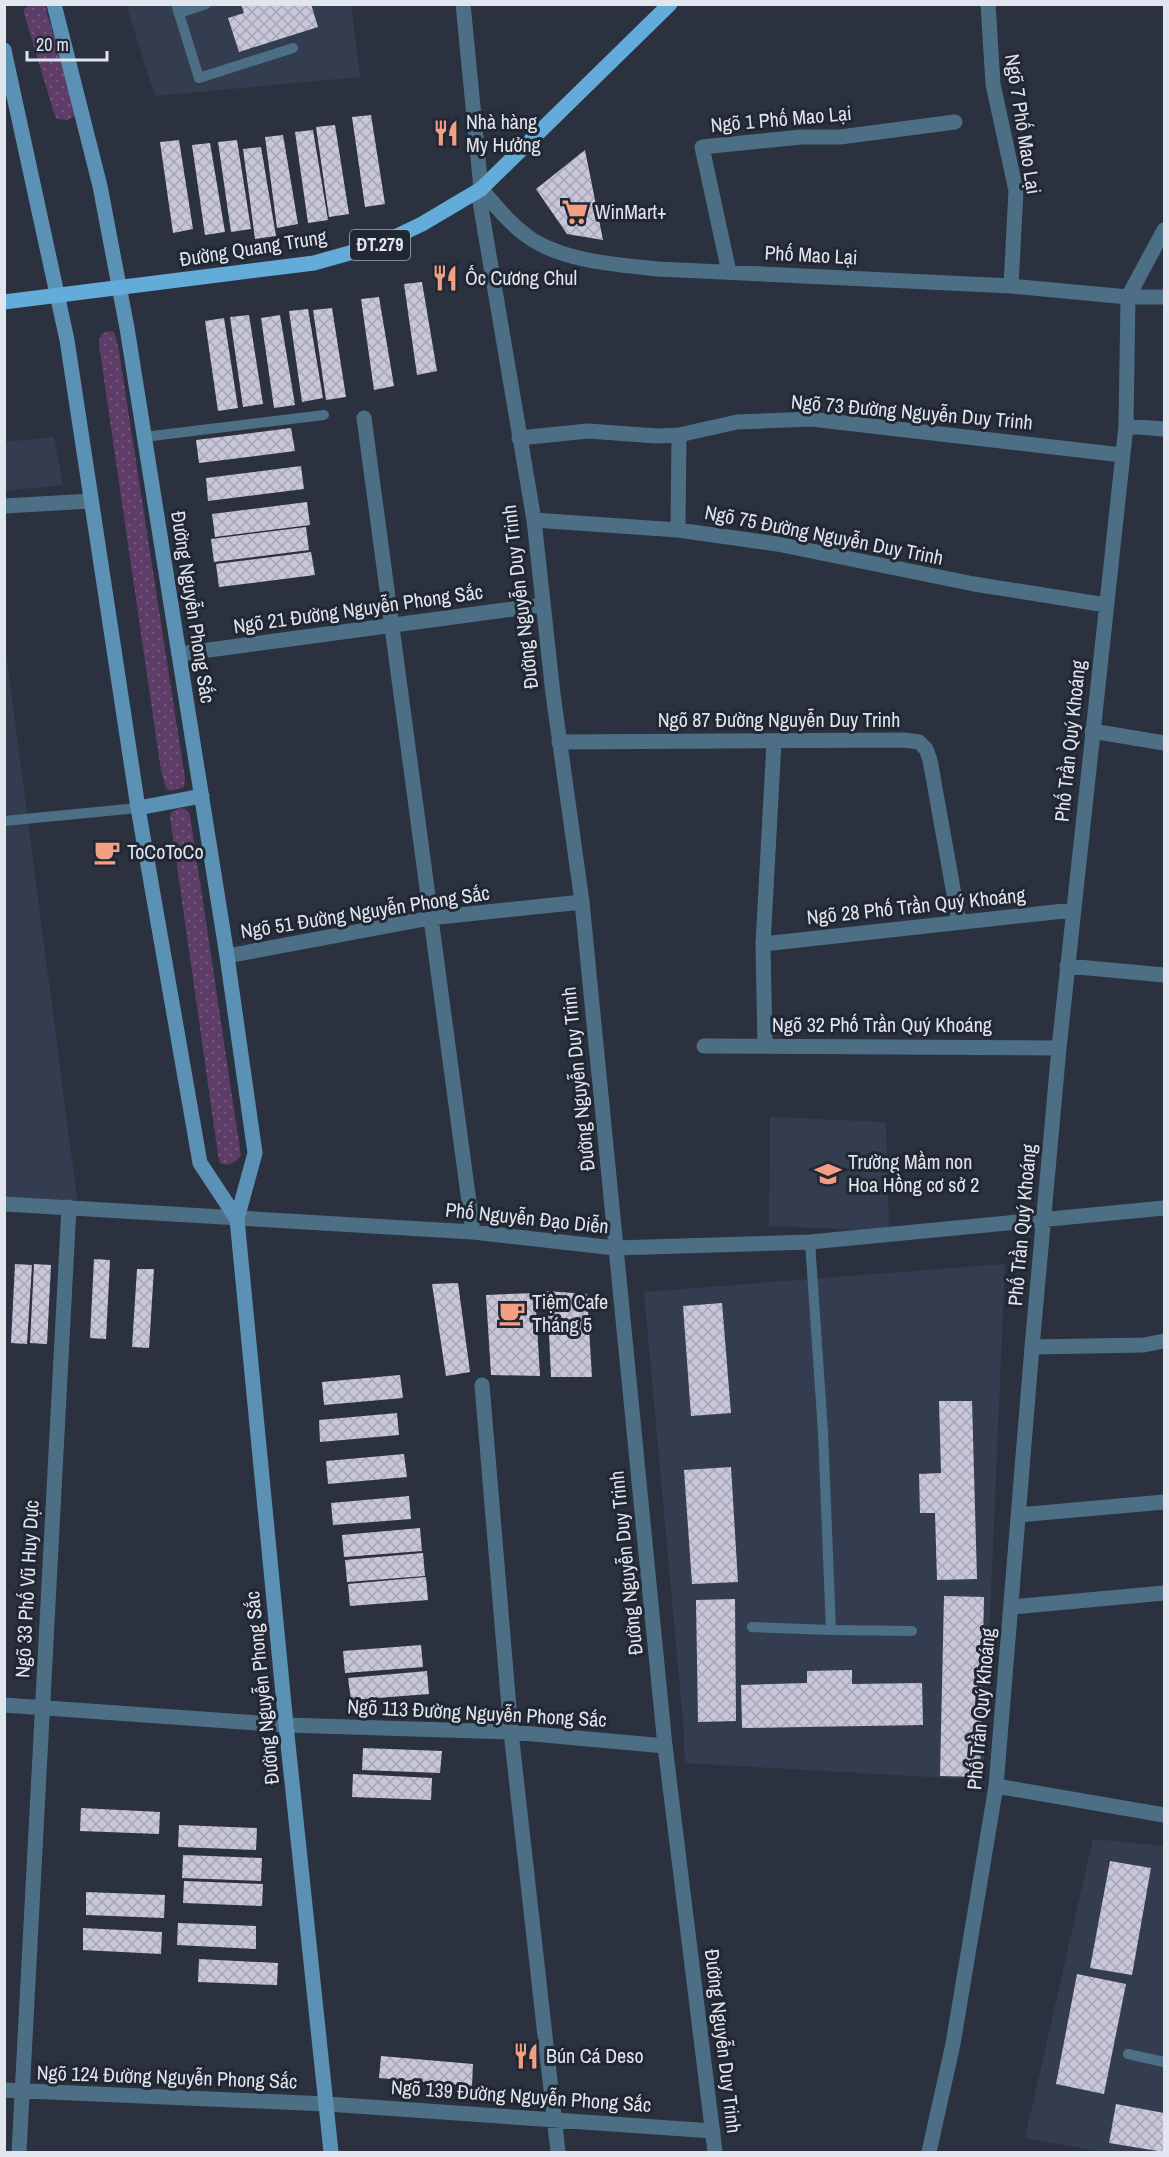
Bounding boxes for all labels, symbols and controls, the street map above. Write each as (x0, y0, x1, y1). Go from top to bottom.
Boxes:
scale bar (27, 24, 106, 62)
text: 20 m (36, 32, 69, 57)
street label: Ngõ 7 Phố Mao Lại (999, 52, 1048, 196)
street label: Ngõ 1 Phố Mao Lại (709, 99, 853, 138)
place label: Nhà hàng My Hưởng (466, 108, 541, 158)
restaurant icon: Nhà hàng My Hưởng (431, 118, 461, 148)
supermarket icon: WinMart+ (560, 197, 590, 227)
place label: WinMart+ (595, 198, 667, 225)
street label: Đường Quang Trung (177, 223, 328, 272)
road number: ĐT.279 (350, 230, 410, 260)
street label: Phố Mao Lại (764, 239, 858, 270)
restaurant icon: Ốc Cương Chul (430, 263, 460, 293)
place label: Ốc Cương Chul (465, 264, 577, 291)
street label: Ngõ 73 Đường Nguyễn Duy Trinh (790, 387, 1034, 436)
street label: Ngõ 75 Đường Nguyễn Duy Trinh (702, 498, 946, 571)
street label: Đường Nguyễn Duy Trinh (495, 504, 544, 691)
street label: Đường Nguyễn Phong Sắc (165, 509, 222, 705)
street label: Ngõ 21 Đường Nguyễn Phong Sắc (231, 578, 484, 639)
street label: Phố Trần Quý Khoáng (1048, 659, 1091, 823)
street label: Ngõ 87 Đường Nguyễn Duy Trinh (658, 706, 900, 733)
cafe icon: ToCoToCo (92, 837, 122, 867)
place label: ToCoToCo (127, 838, 204, 865)
street label: Ngõ 51 Đường Nguyễn Phong Sắc (239, 878, 491, 945)
street label: Ngõ 28 Phố Trần Quý Khoáng (805, 881, 1027, 930)
street label: Đường Nguyễn Duy Trinh (554, 986, 601, 1173)
street label: Ngõ 32 Phố Trần Quý Khoáng (772, 1011, 992, 1038)
street label: Phố Trần Quý Khoáng (1001, 1143, 1042, 1307)
place label: Trường Mầm non Hoa Hồng cơ sở 2 (848, 1148, 979, 1198)
school or university icon: Trường Mầm non Hoa Hồng cơ sở 2 (813, 1159, 843, 1189)
street label: Phố Nguyễn Đạo Diễn (444, 1195, 610, 1240)
place label: Tiệm Cafe Tháng 5 (532, 1288, 608, 1338)
cafe icon: Tiệm Cafe Tháng 5 (497, 1298, 527, 1328)
street label: Đường Nguyễn Duy Trinh (602, 1470, 649, 1657)
street label: Ngõ 33 Phố Vũ Huy Dực (8, 1499, 45, 1679)
street label: Đường Nguyễn Phong Sắc (238, 1590, 285, 1786)
street label: Phố Trần Quý Khoáng (960, 1627, 1001, 1791)
street label: Ngõ 113 Đường Nguyễn Phong Sắc (347, 1692, 607, 1733)
street label: Đường Nguyễn Duy Trinh (699, 1947, 748, 2134)
restaurant icon: Bún Cá Deso (511, 2041, 541, 2071)
place label: Bún Cá Deso (546, 2042, 644, 2069)
street label: Ngõ 124 Đường Nguyễn Phong Sắc (36, 2058, 298, 2095)
street label: Ngõ 139 Đường Nguyễn Phong Sắc (390, 2073, 652, 2118)

